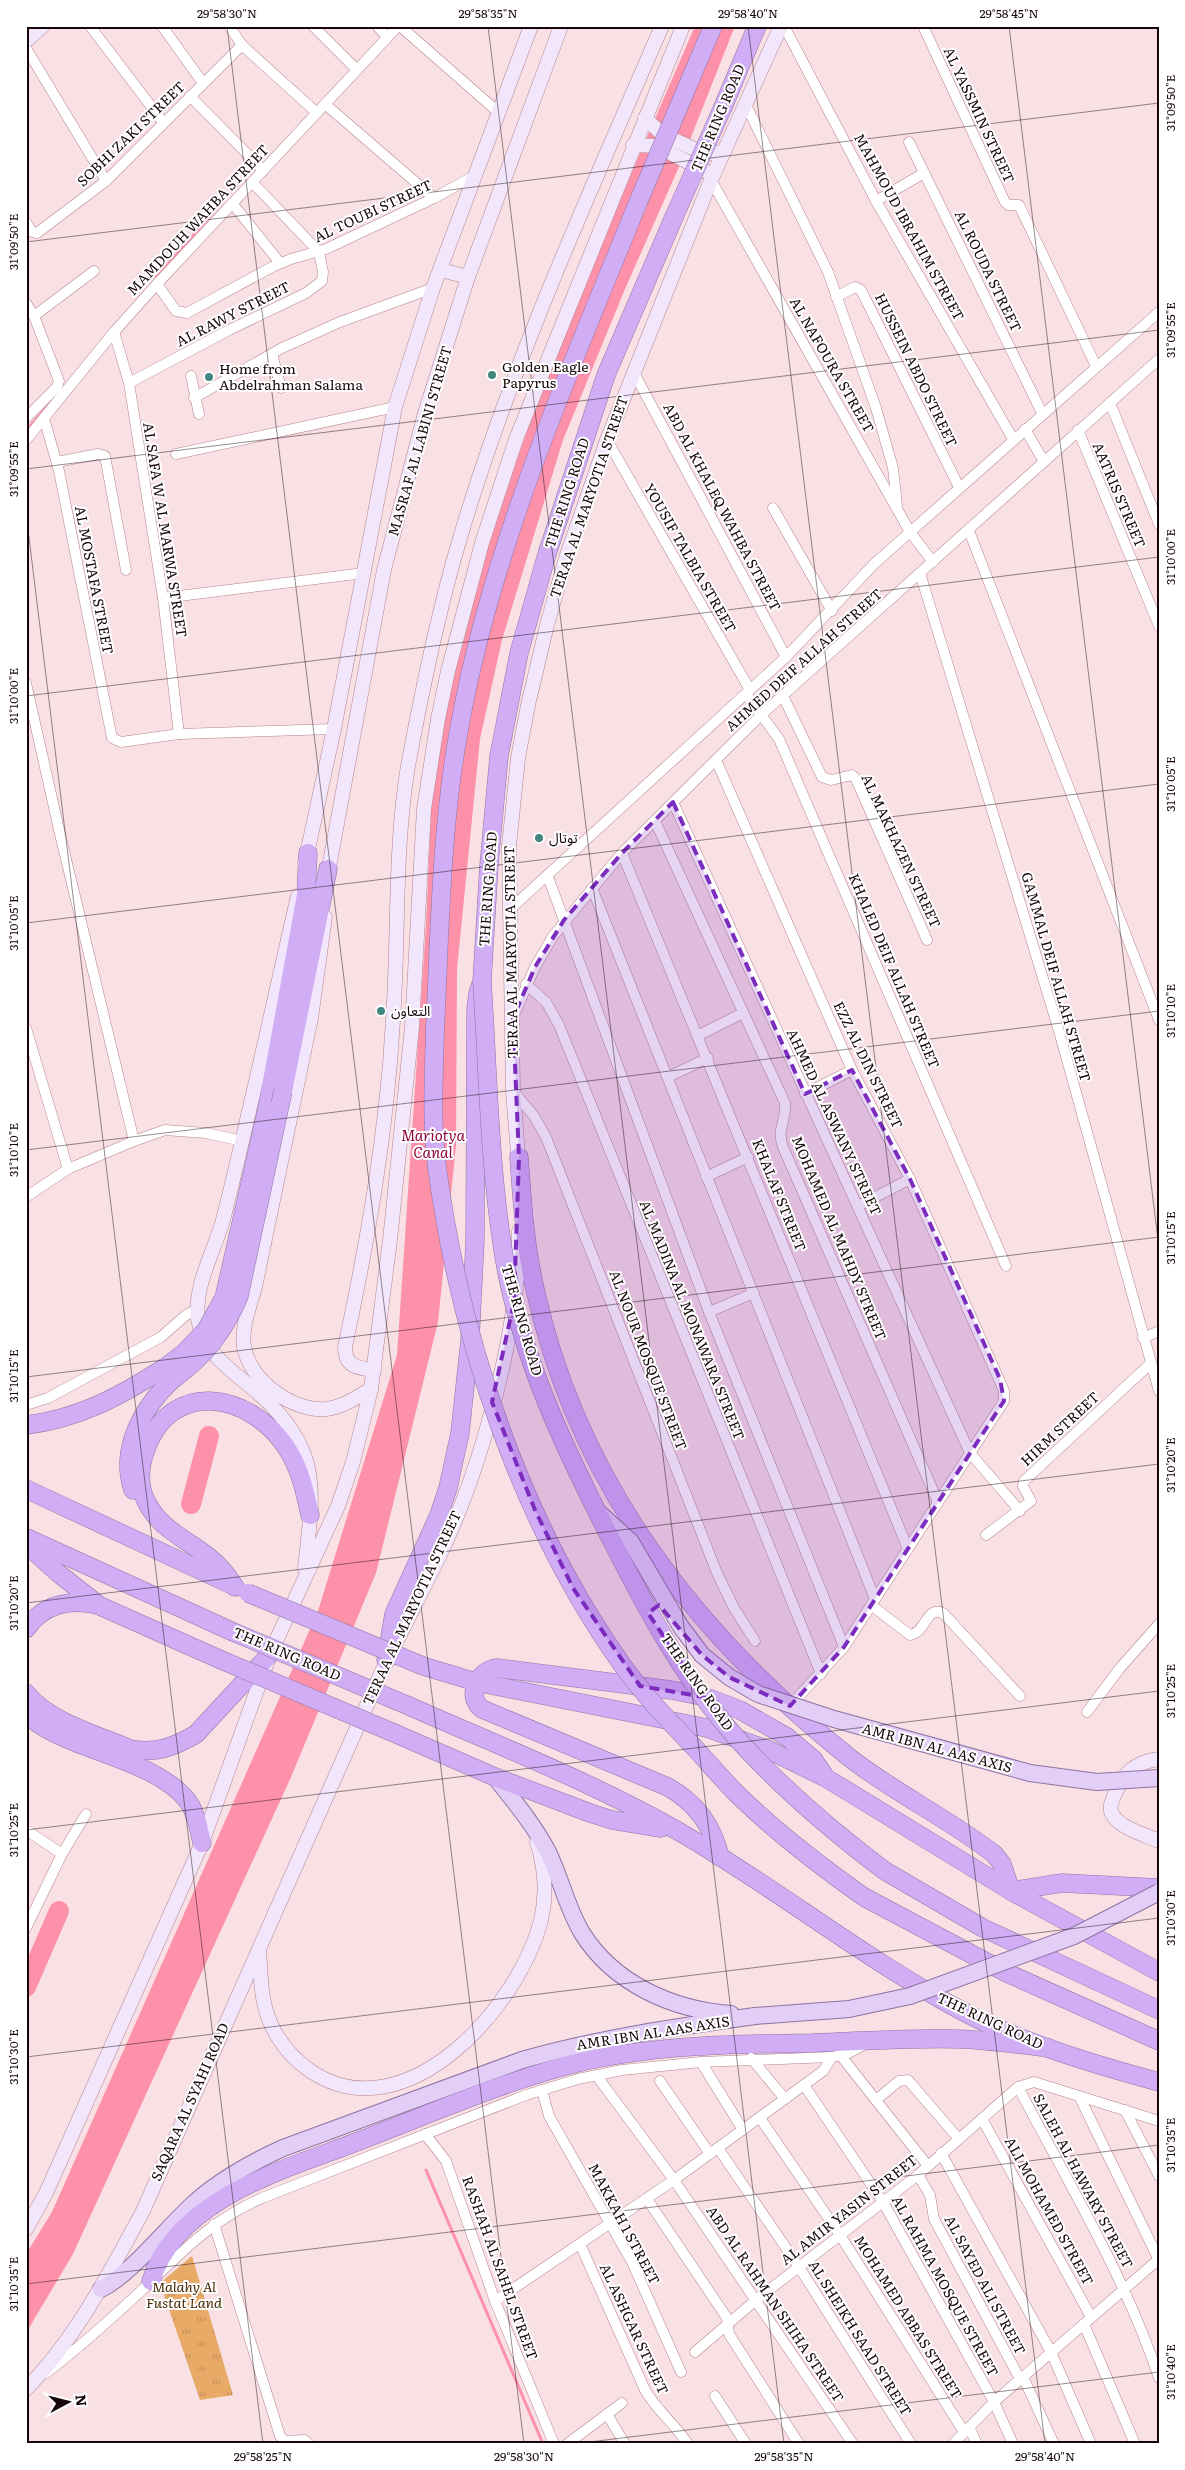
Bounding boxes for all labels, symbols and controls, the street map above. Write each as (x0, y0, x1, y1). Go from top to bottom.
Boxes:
text: 29°58'30"N (197, 4, 257, 22)
text: 29°58'35"N (458, 4, 518, 22)
text: 29°58'40"N (718, 4, 778, 22)
text: 29°58'45"N (979, 4, 1039, 22)
street label: AL YASSMIN STREET (940, 43, 1020, 186)
street label: THE RING ROAD (685, 60, 749, 175)
text: 31°09'50"E (1161, 74, 1179, 131)
street label: SOBHI ZAKI STREET (72, 76, 189, 190)
street label: MAHMOUD IBRAHIM STREET (850, 129, 970, 324)
street label: MAMDOUH WAHBA STREET (122, 139, 273, 299)
street label: AL TOUBI STREET (310, 174, 435, 246)
street label: AL ROUDA STREET (951, 206, 1027, 335)
text: 31°09'50"E (4, 213, 22, 270)
street label: AL RAWY STREET (172, 276, 293, 351)
street label: HUSSEIN ABDO STREET (871, 289, 963, 450)
street label: AL NAFOURA STREET (786, 293, 880, 436)
text: 31°09'55"E (1161, 302, 1179, 358)
street label: MASRAF AL LABINI STREET (382, 343, 456, 538)
place label: Golden Eagle Papyrus (502, 356, 589, 392)
place label: Home from Abdelrahman Salama (219, 358, 363, 394)
marker: Golden Eagle Papyrus (486, 369, 498, 381)
marker: Home from Abdelrahman Salama (203, 371, 215, 383)
street label: TERAA AL MARYOTIA STREET (544, 393, 632, 601)
street label: ABD AL KHALEQ WAHBA STREET (659, 399, 786, 614)
street label: AL SAFA W AL MARWA STREET (139, 421, 193, 639)
street label: THE RING ROAD (539, 435, 593, 551)
street label: AATRIS STREET (1089, 439, 1151, 550)
text: 31°09'55"E (4, 441, 22, 497)
street label: YOUSIF TALBIA STREET (640, 479, 742, 636)
street label: AL MOSTAFA STREET (71, 504, 119, 656)
text: 31°10'00"E (1161, 529, 1179, 585)
street label: AHMED DEIF ALLAH STREET (721, 583, 886, 735)
text: 31°10'00"E (4, 668, 22, 724)
text: 31°10'05"E (1161, 756, 1179, 812)
street label: AL MAKHAZEN STREET (857, 770, 946, 931)
place label: توتال (549, 827, 578, 847)
street label: THE RING ROAD (473, 831, 501, 947)
marker: توتال (533, 832, 545, 844)
street label: TERAA AL MARYOTIA STREET (498, 845, 522, 1059)
street label: KHALED DEIF ALLAH STREET (845, 870, 945, 1071)
street label: GAMMAL DEIF ALLAH STREET (1017, 870, 1096, 1084)
text: 31°10'05"E (4, 895, 22, 951)
text: 31°10'10"E (1161, 984, 1179, 1038)
street label: EZZ AL DIN STREET (829, 998, 908, 1132)
place label: التعاون (391, 1000, 430, 1020)
marker: التعاون (375, 1005, 387, 1017)
street label: AHMED AL ASWANY STREET (783, 1025, 887, 1218)
text: 31°10'10"E (4, 1123, 22, 1177)
water label: Mariotya Canal (401, 1123, 465, 1163)
street label: MOHAMED AL MAHDY STREET (788, 1132, 892, 1343)
street label: KHALAF STREET (748, 1135, 812, 1254)
street label: AL MADINA AL MONAWARA STREET (636, 1197, 750, 1442)
text: 31°10'15"E (1161, 1211, 1179, 1265)
street label: THE RING ROAD (497, 1262, 549, 1378)
street label: AL NOUR MOSQUE STREET (605, 1267, 693, 1453)
text: 31°10'15"E (4, 1349, 22, 1403)
street label: HIRM STREET (1016, 1387, 1103, 1470)
text: 31°10'20"E (1161, 1437, 1179, 1493)
street label: TERAA AL MARYOTIA STREET (357, 1507, 465, 1708)
text: 31°10'20"E (4, 1575, 22, 1631)
street label: THE RING ROAD (230, 1621, 345, 1685)
street label: THE RING ROAD (657, 1629, 739, 1735)
text: 31°10'25"E (1161, 1663, 1179, 1718)
street label: AMR IBN AL AAS AXIS (860, 1717, 1015, 1777)
text: 31°10'25"E (4, 1802, 22, 1857)
text: 31°10'30"E (1161, 1890, 1179, 1946)
street label: THE RING ROAD (934, 1987, 1047, 2054)
street label: AMR IBN AL AAS AXIS (575, 2010, 731, 2054)
street label: SAQARA AL SYAHI ROAD (145, 2019, 233, 2184)
text: 31°10'30"E (4, 2029, 22, 2085)
street label: SALEH AL HAWARY STREET (1029, 2090, 1139, 2272)
text: 31°10'35"E (1161, 2117, 1179, 2172)
street label: ALI MOHAMED STREET (1001, 2133, 1099, 2288)
street label: AL AMIR YASIN STREET (776, 2149, 921, 2269)
street label: MAKKAH 1 STREET (584, 2159, 665, 2288)
street label: RASHAH AL SAHEL STREET (458, 2173, 544, 2362)
street label: AL RAHMA MOSQUE STREET (888, 2191, 1004, 2380)
street label: ABD AL RAHMAN SHIHA STREET (702, 2201, 849, 2406)
street label: AL SAYED ALI STREET (941, 2211, 1031, 2358)
street label: MOHAMED ABBAS STREET (850, 2231, 967, 2402)
text: 31°10'35"E (4, 2256, 22, 2311)
street label: AL SHEIKH SAAD STREET (805, 2256, 917, 2419)
street label: AL ASHGAR STREET (596, 2260, 674, 2397)
park label: Malahy Al Fustat Land (146, 2276, 222, 2312)
text: 31°10'40"E (1161, 2344, 1179, 2400)
north arrow (42, 2378, 92, 2428)
text: N (71, 2393, 93, 2408)
text: 29°58'25"N (234, 2447, 292, 2465)
text: 29°58'30"N (494, 2447, 554, 2465)
text: 29°58'35"N (754, 2447, 814, 2465)
text: 29°58'40"N (1015, 2447, 1075, 2465)

